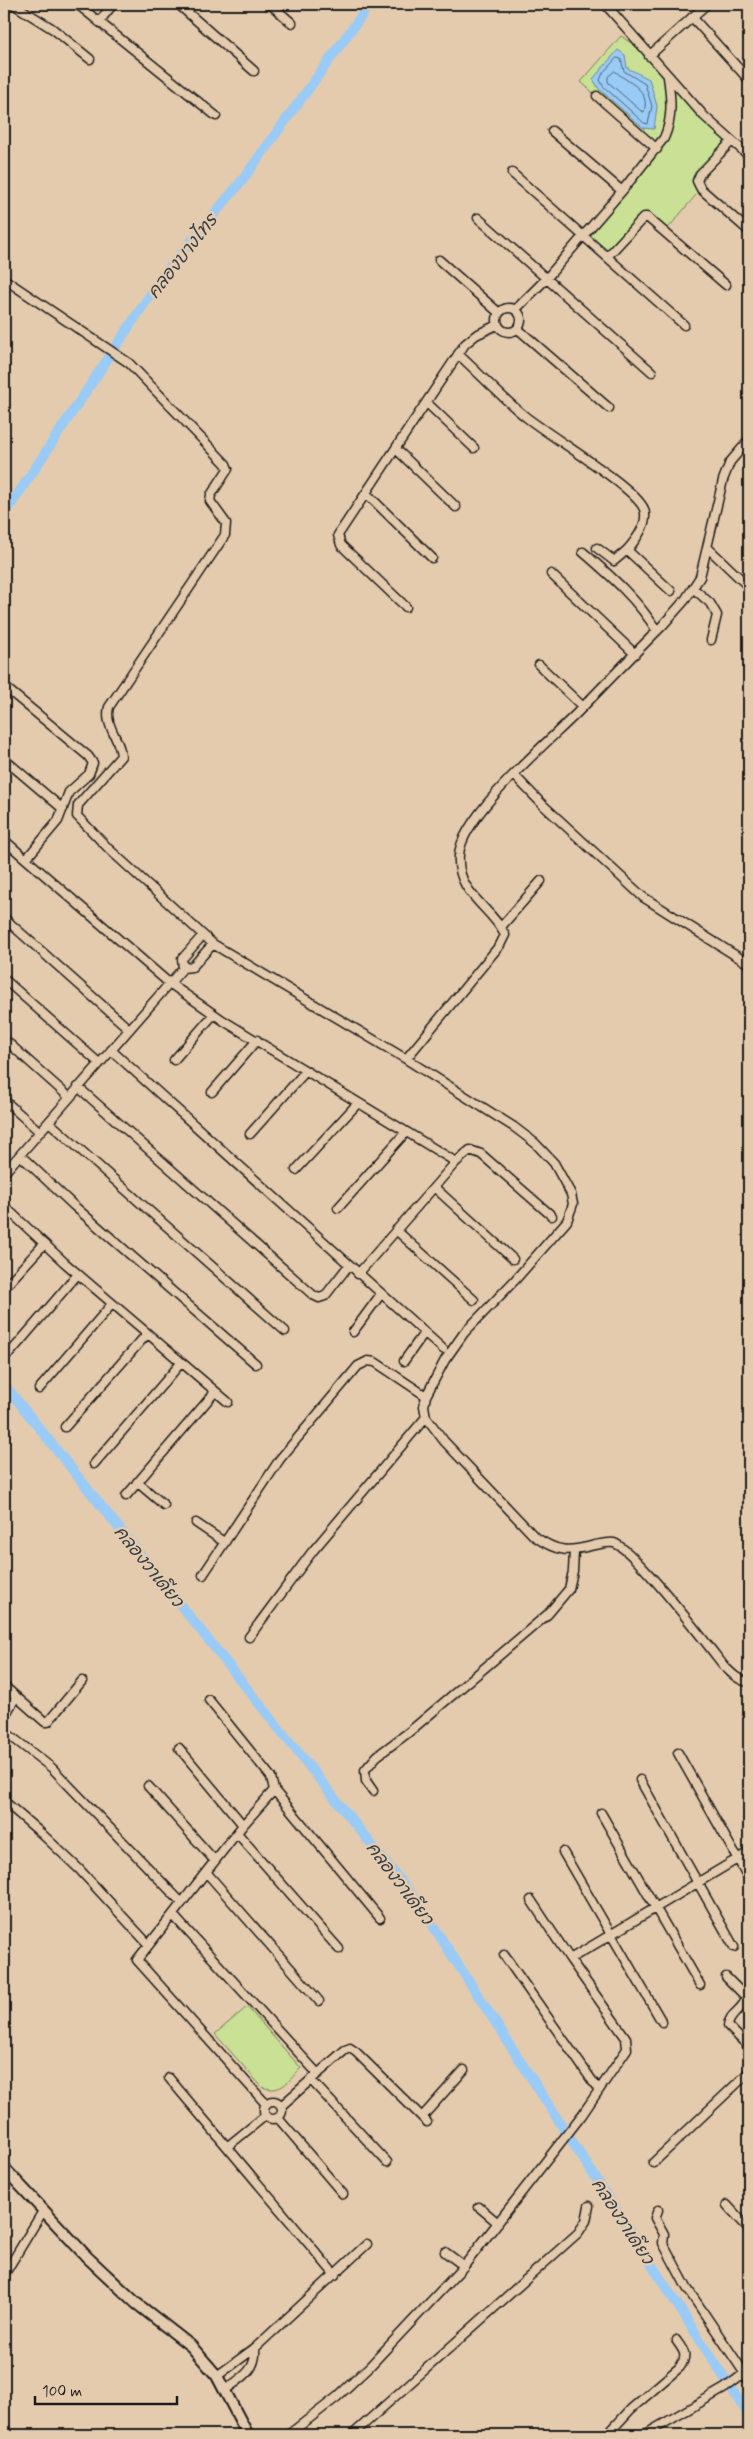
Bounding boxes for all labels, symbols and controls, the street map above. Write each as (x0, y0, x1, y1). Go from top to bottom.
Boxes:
water label: คลองบางไทร (142, 208, 224, 304)
water label: คลองวาเดียว (108, 1521, 189, 1613)
water label: คลองวาเดียว (360, 1837, 439, 1931)
water label: คลองวาเดียว (585, 2174, 660, 2270)
scale bar (35, 2374, 178, 2406)
text: 100 m (42, 2382, 82, 2402)

